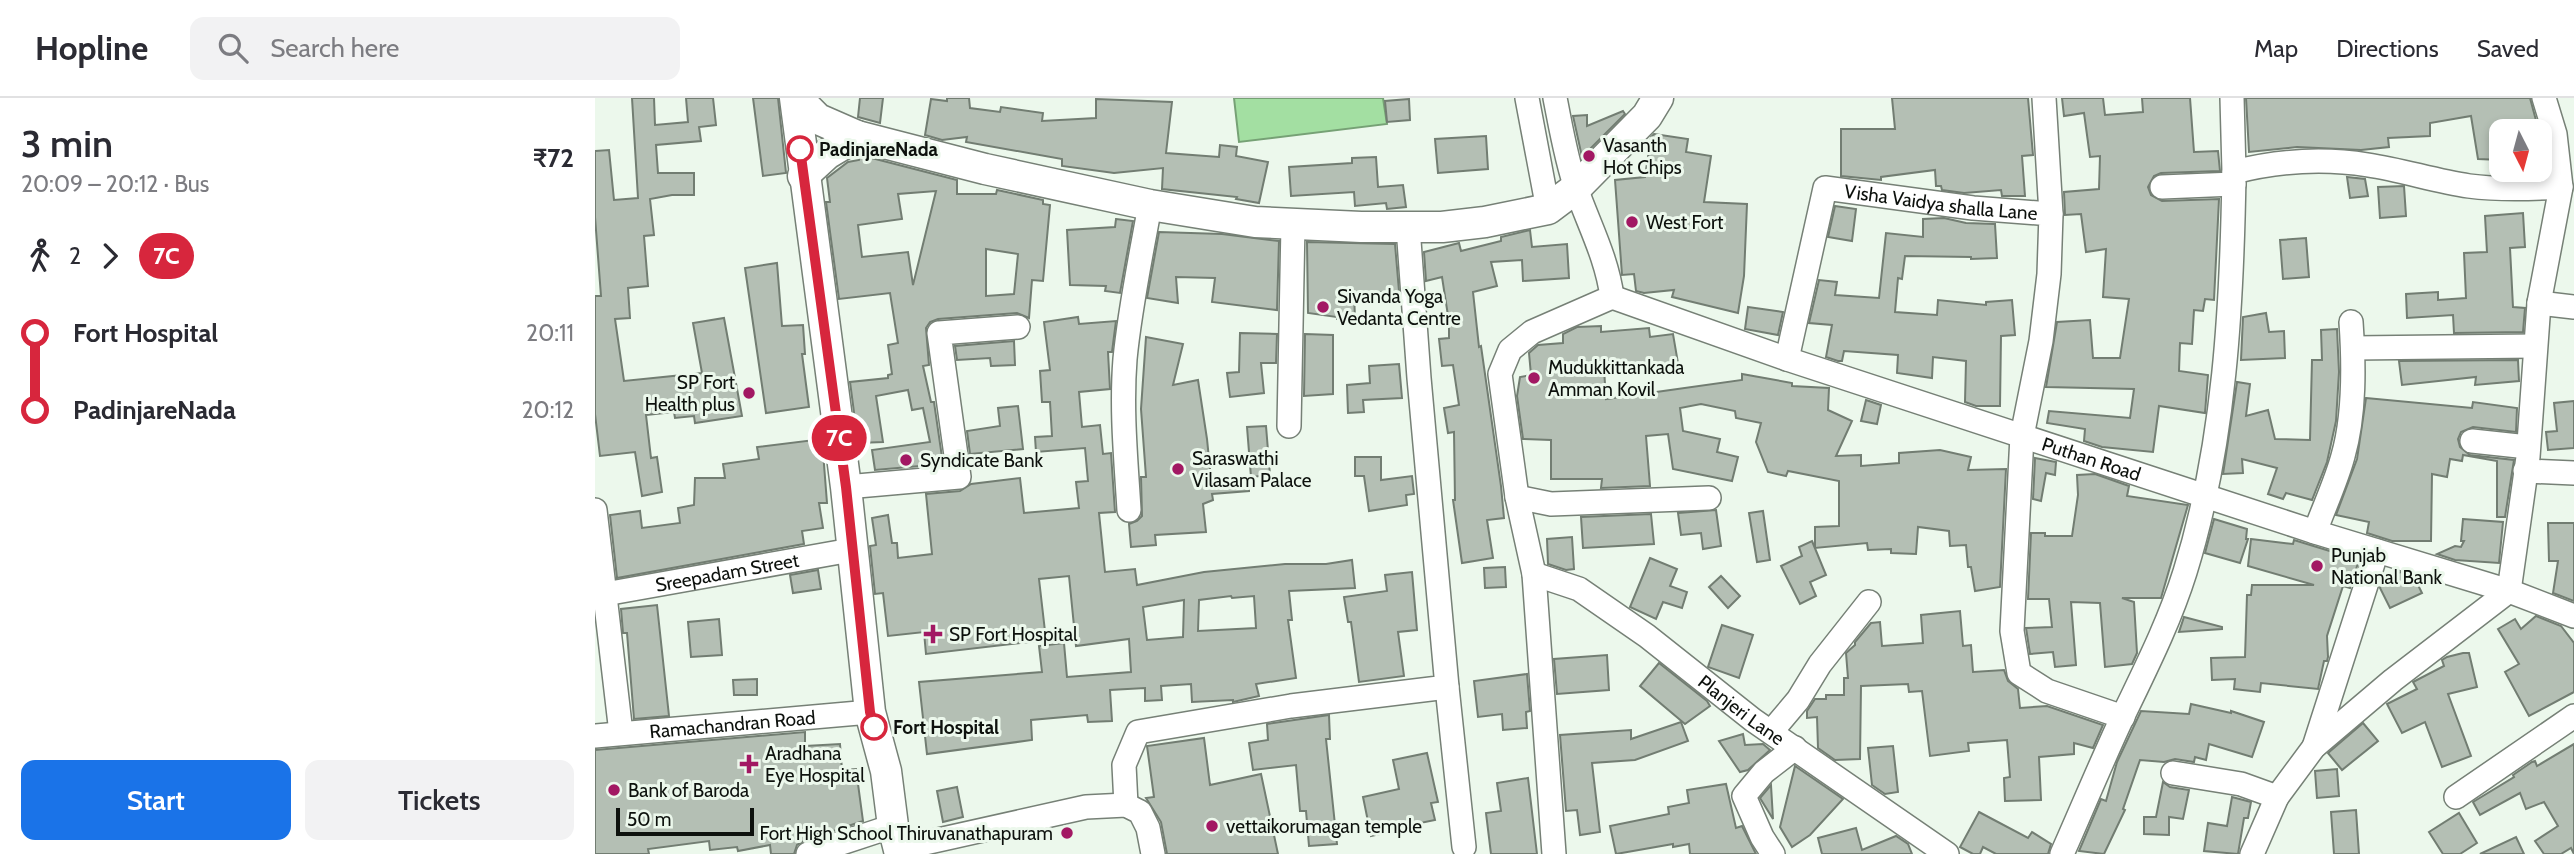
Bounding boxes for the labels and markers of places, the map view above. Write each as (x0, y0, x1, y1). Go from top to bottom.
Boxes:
place label: Vasanth Hot Chips (1603, 134, 1682, 179)
marker: PadinjareNada (787, 136, 813, 162)
place label: PadinjareNada (819, 138, 939, 161)
marker: Vasanth Hot Chips (1581, 148, 1597, 164)
place label: West Fort (1646, 211, 1724, 234)
marker: West Fort (1624, 214, 1640, 230)
place label: Sivanda Yoga Vedanta Centre (1337, 285, 1461, 330)
marker: Sivanda Yoga Vedanta Centre (1315, 299, 1331, 315)
place label: Mudukkittankada Amman Kovil (1548, 356, 1684, 401)
marker: Mudukkittankada Amman Kovil (1526, 370, 1542, 386)
place label: SP Fort Health plus (645, 371, 736, 416)
marker: SP Fort Health plus (741, 385, 757, 401)
place label: Saraswathi Vilasam Palace (1192, 447, 1312, 492)
place label: Syndicate Bank (920, 449, 1044, 472)
marker: Syndicate Bank (898, 452, 914, 468)
marker: Saraswathi Vilasam Palace (1170, 461, 1186, 477)
place label: Punjab National Bank (2331, 544, 2443, 589)
marker: Punjab National Bank (2309, 558, 2325, 574)
place label: SP Fort Hospital (949, 623, 1078, 646)
marker: SP Fort Hospital (923, 624, 943, 644)
marker: Fort Hospital (861, 714, 887, 740)
place label: Fort Hospital (893, 716, 999, 739)
place label: Aradhana Eye Hospital (765, 742, 865, 787)
marker: Aradhana Eye Hospital (739, 754, 759, 774)
place label: Bank of Baroda (628, 779, 749, 802)
marker: Bank of Baroda (606, 782, 622, 798)
place label: vettaikorumagan temple (1226, 815, 1422, 838)
marker: vettaikorumagan temple (1204, 818, 1220, 834)
place label: Fort High School Thiruvanathapuram (760, 822, 1053, 845)
marker: Fort High School Thiruvanathapuram (1059, 825, 1075, 841)

